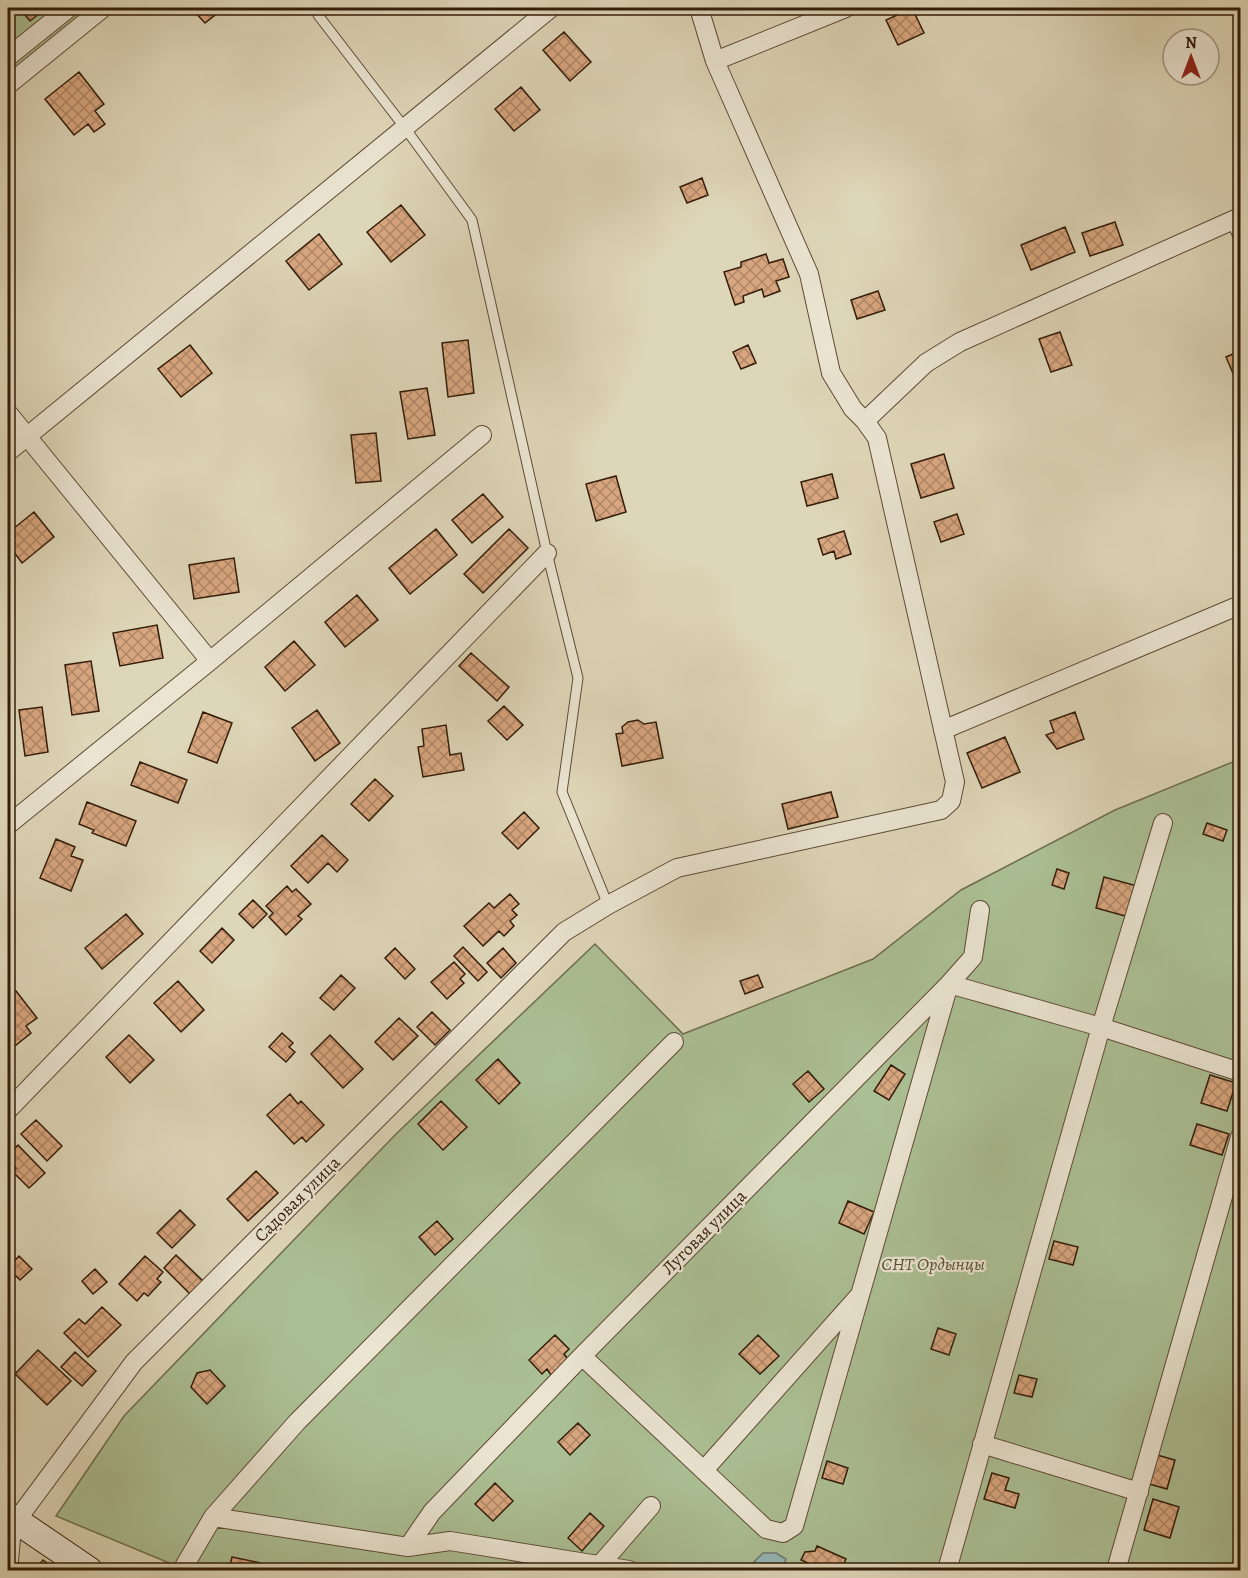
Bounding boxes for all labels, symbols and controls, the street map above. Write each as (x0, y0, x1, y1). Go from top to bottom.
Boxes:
north arrow (1161, 27, 1221, 87)
text: N (1185, 32, 1197, 54)
street label: Садовая улица (249, 1150, 346, 1247)
street label: Луговая улица (656, 1184, 752, 1280)
park label: СНТ Ордынцы (881, 1252, 985, 1276)

